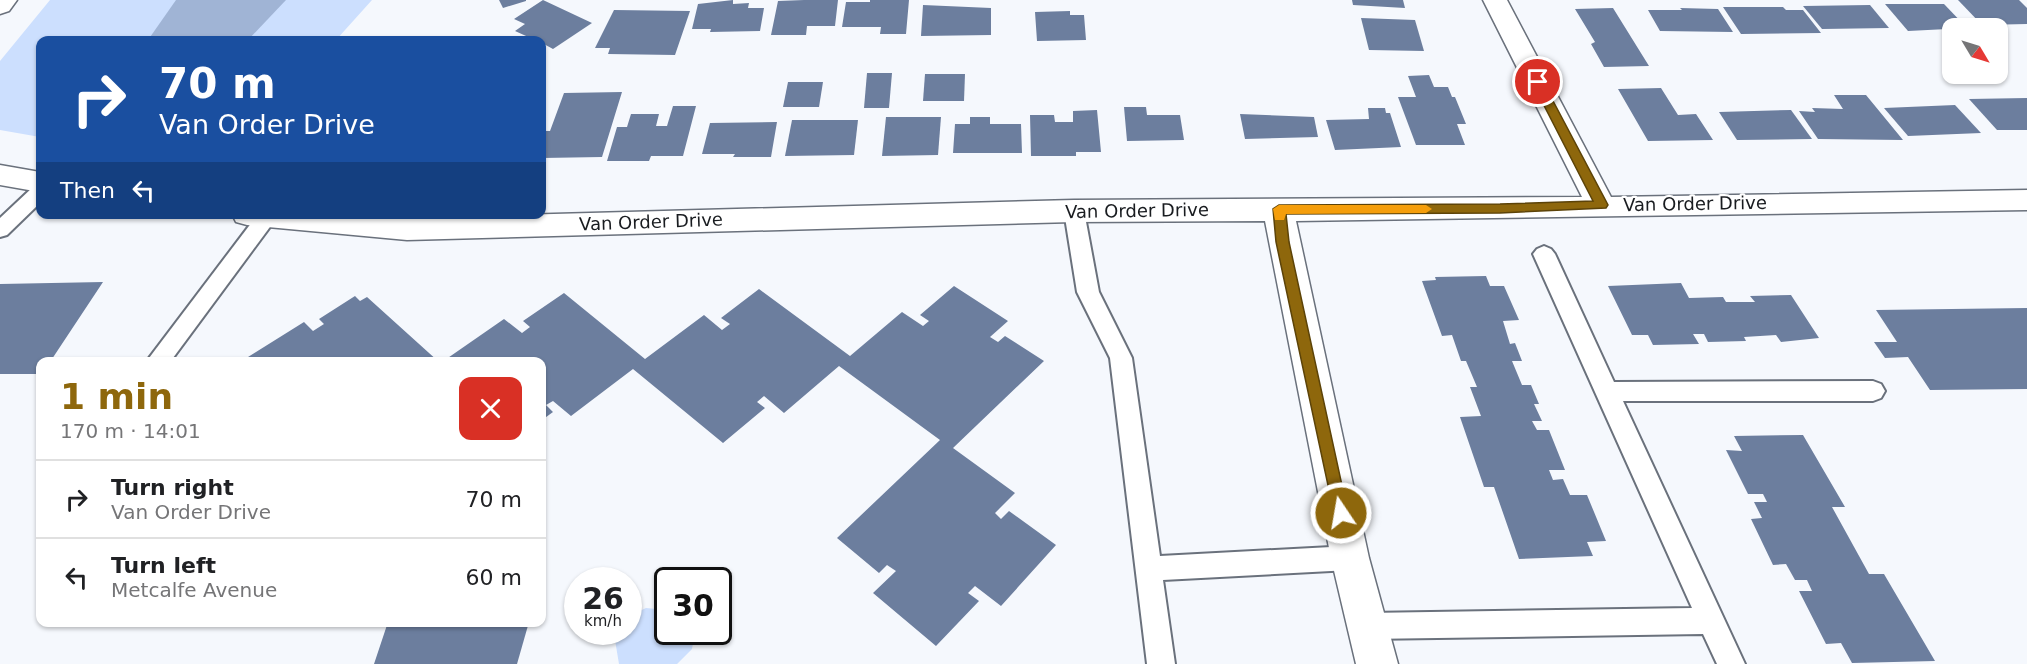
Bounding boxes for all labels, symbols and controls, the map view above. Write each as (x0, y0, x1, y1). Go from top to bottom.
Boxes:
north arrow (1942, 18, 2008, 84)
map controls (1942, 18, 2008, 84)
pin (1512, 56, 1563, 107)
text: 70 m (159, 59, 276, 108)
icon: right (60, 60, 138, 138)
icon: arrive (1521, 65, 1554, 98)
text: Van Order Drive (159, 109, 375, 140)
icon: left (127, 174, 160, 207)
text: Then (60, 178, 115, 203)
street label: Van Order Drive (1623, 192, 1767, 215)
street label: Van Order Drive (1065, 199, 1209, 222)
street label: Van Order Drive (579, 208, 723, 235)
text: 1 min (60, 376, 173, 417)
button: close (459, 377, 522, 440)
text: 170 m · 14:01 (60, 419, 201, 443)
text: Turn right (111, 475, 234, 500)
position arrow (1309, 481, 1373, 545)
icon: right (60, 483, 93, 516)
text: 70 m (466, 487, 522, 512)
text: Van Order Drive (111, 500, 271, 524)
text: Turn left (111, 553, 216, 578)
icon: left (60, 561, 93, 594)
text: 60 m (466, 565, 522, 590)
speed limit sign: 30 (654, 567, 732, 645)
text: Metcalfe Avenue (111, 578, 277, 602)
text: 26 (582, 581, 624, 616)
text: km/h (584, 612, 622, 630)

